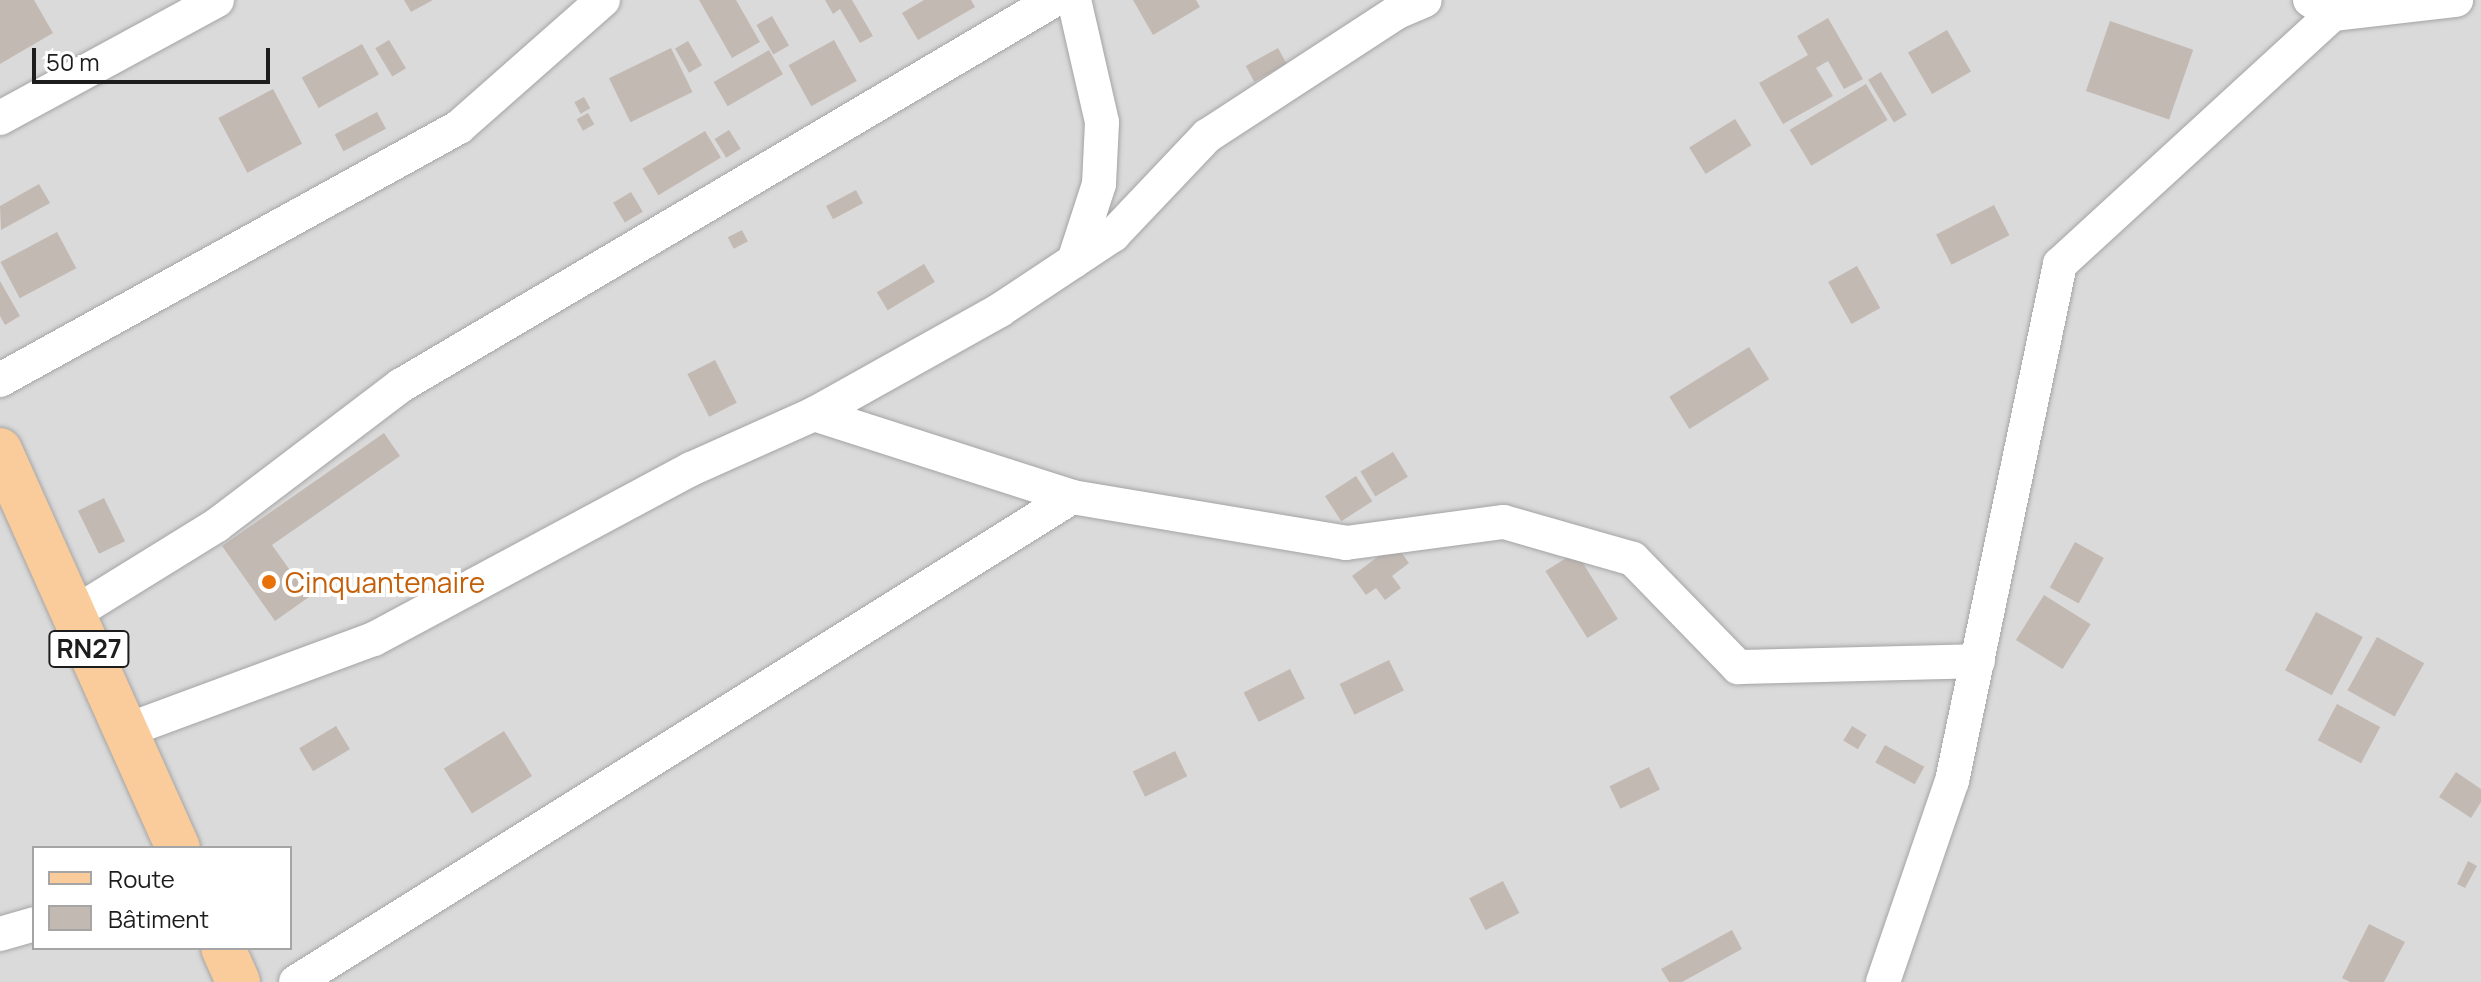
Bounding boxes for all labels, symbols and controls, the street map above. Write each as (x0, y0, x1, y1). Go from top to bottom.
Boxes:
scale bar (36, 32, 274, 82)
text: 50 m (46, 45, 100, 78)
place label: Cinquantenaire (285, 565, 485, 599)
marker: Cinquantenaire (260, 573, 278, 591)
road number: RN27 (47, 627, 131, 671)
legend (32, 846, 292, 950)
text: Route (108, 862, 175, 895)
text: Bâtiment (108, 902, 209, 935)

